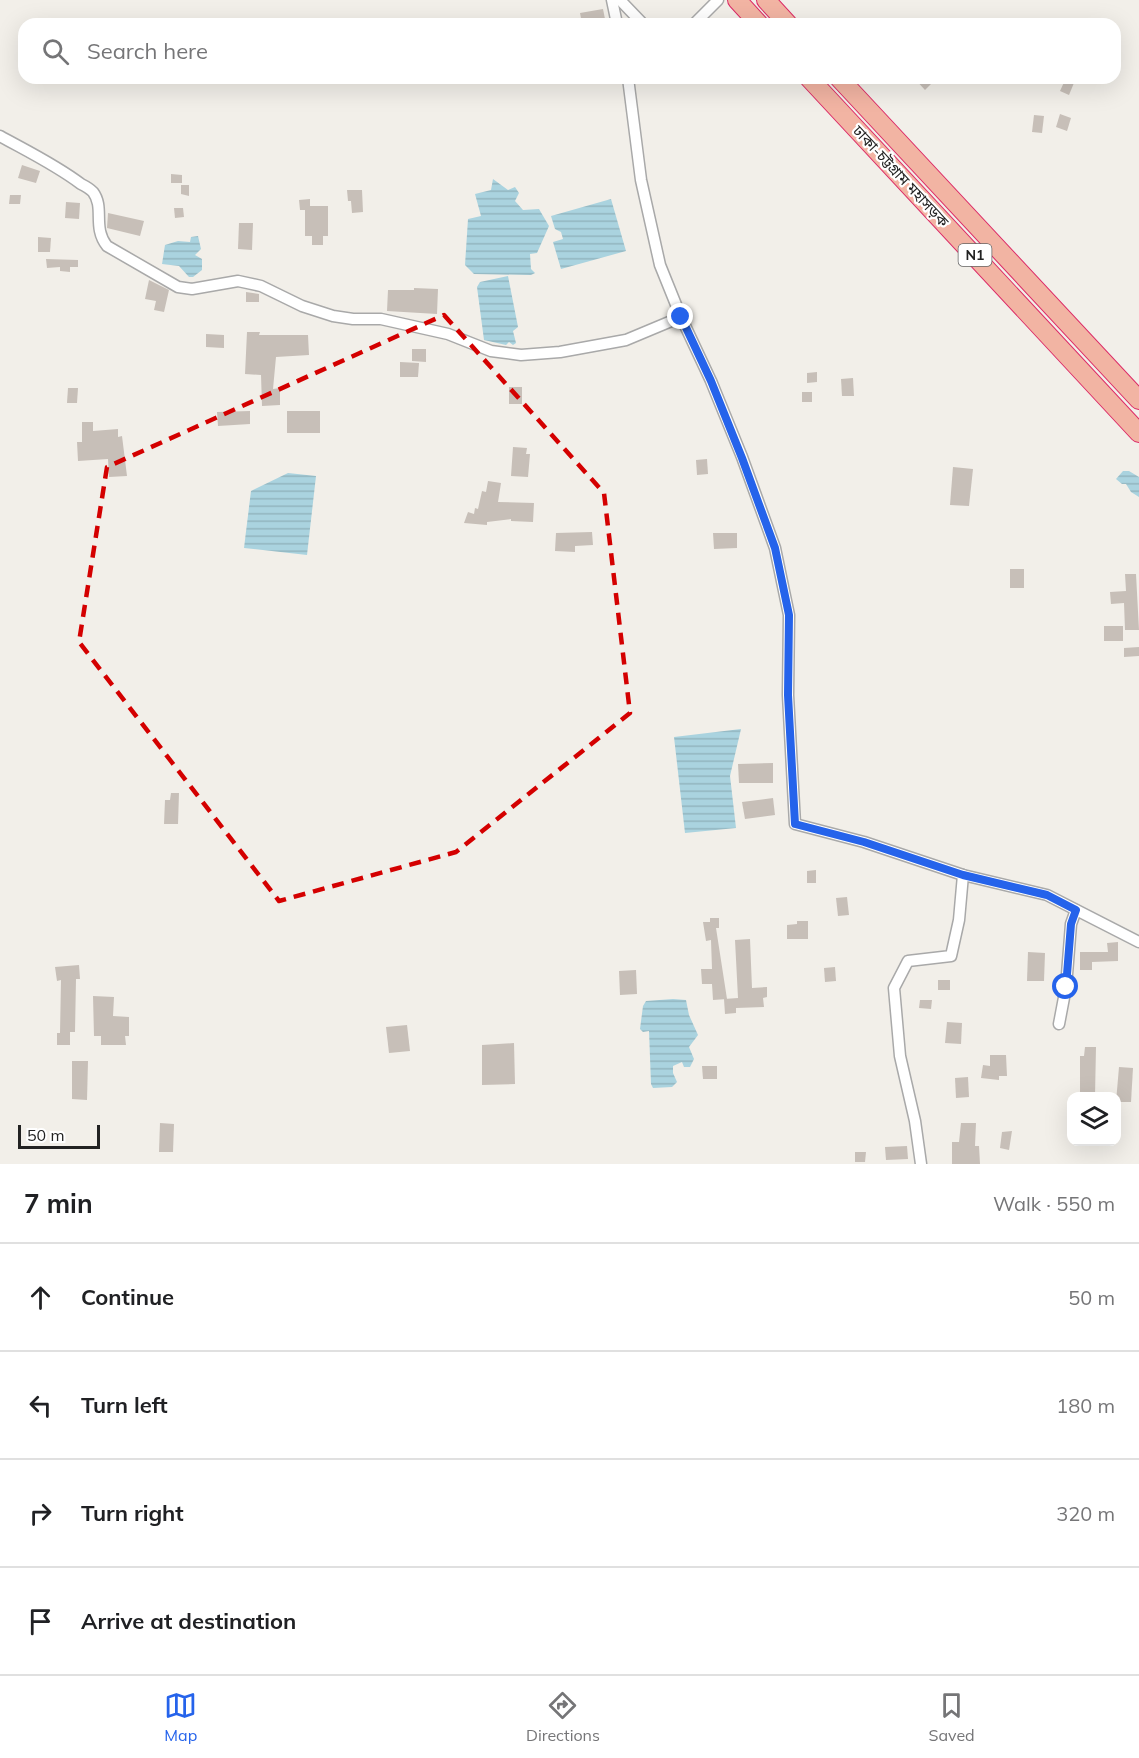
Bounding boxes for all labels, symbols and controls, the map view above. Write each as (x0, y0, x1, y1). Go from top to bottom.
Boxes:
search box (18, 18, 1121, 84)
icon: search (39, 35, 72, 68)
text: Search here (87, 37, 208, 65)
street label: ঢাকা-চট্টগ্রাম মহাসড়ক (848, 121, 954, 231)
road number: N1 (958, 244, 992, 266)
route end (667, 303, 693, 329)
route start (1052, 973, 1078, 999)
map controls (1067, 1092, 1121, 1146)
button: layers (1067, 1092, 1121, 1146)
scale bar (18, 1122, 100, 1150)
text: 50 m (27, 1125, 64, 1145)
text: 7 min (24, 1187, 93, 1220)
text: Walk · 550 m (993, 1191, 1115, 1216)
icon: ahead (24, 1281, 57, 1314)
text: Continue (81, 1283, 174, 1311)
text: 50 m (1068, 1285, 1115, 1310)
icon: left (24, 1389, 57, 1422)
text: Turn left (81, 1391, 168, 1419)
text: 180 m (1056, 1393, 1115, 1418)
icon: right (24, 1497, 57, 1530)
text: Turn right (81, 1499, 184, 1527)
text: 320 m (1056, 1501, 1115, 1526)
icon: arrive (24, 1605, 57, 1638)
text: Arrive at destination (81, 1607, 296, 1635)
tab: Map (164, 1689, 197, 1745)
tab: Directions (526, 1689, 600, 1745)
tab: Saved (929, 1689, 975, 1745)

